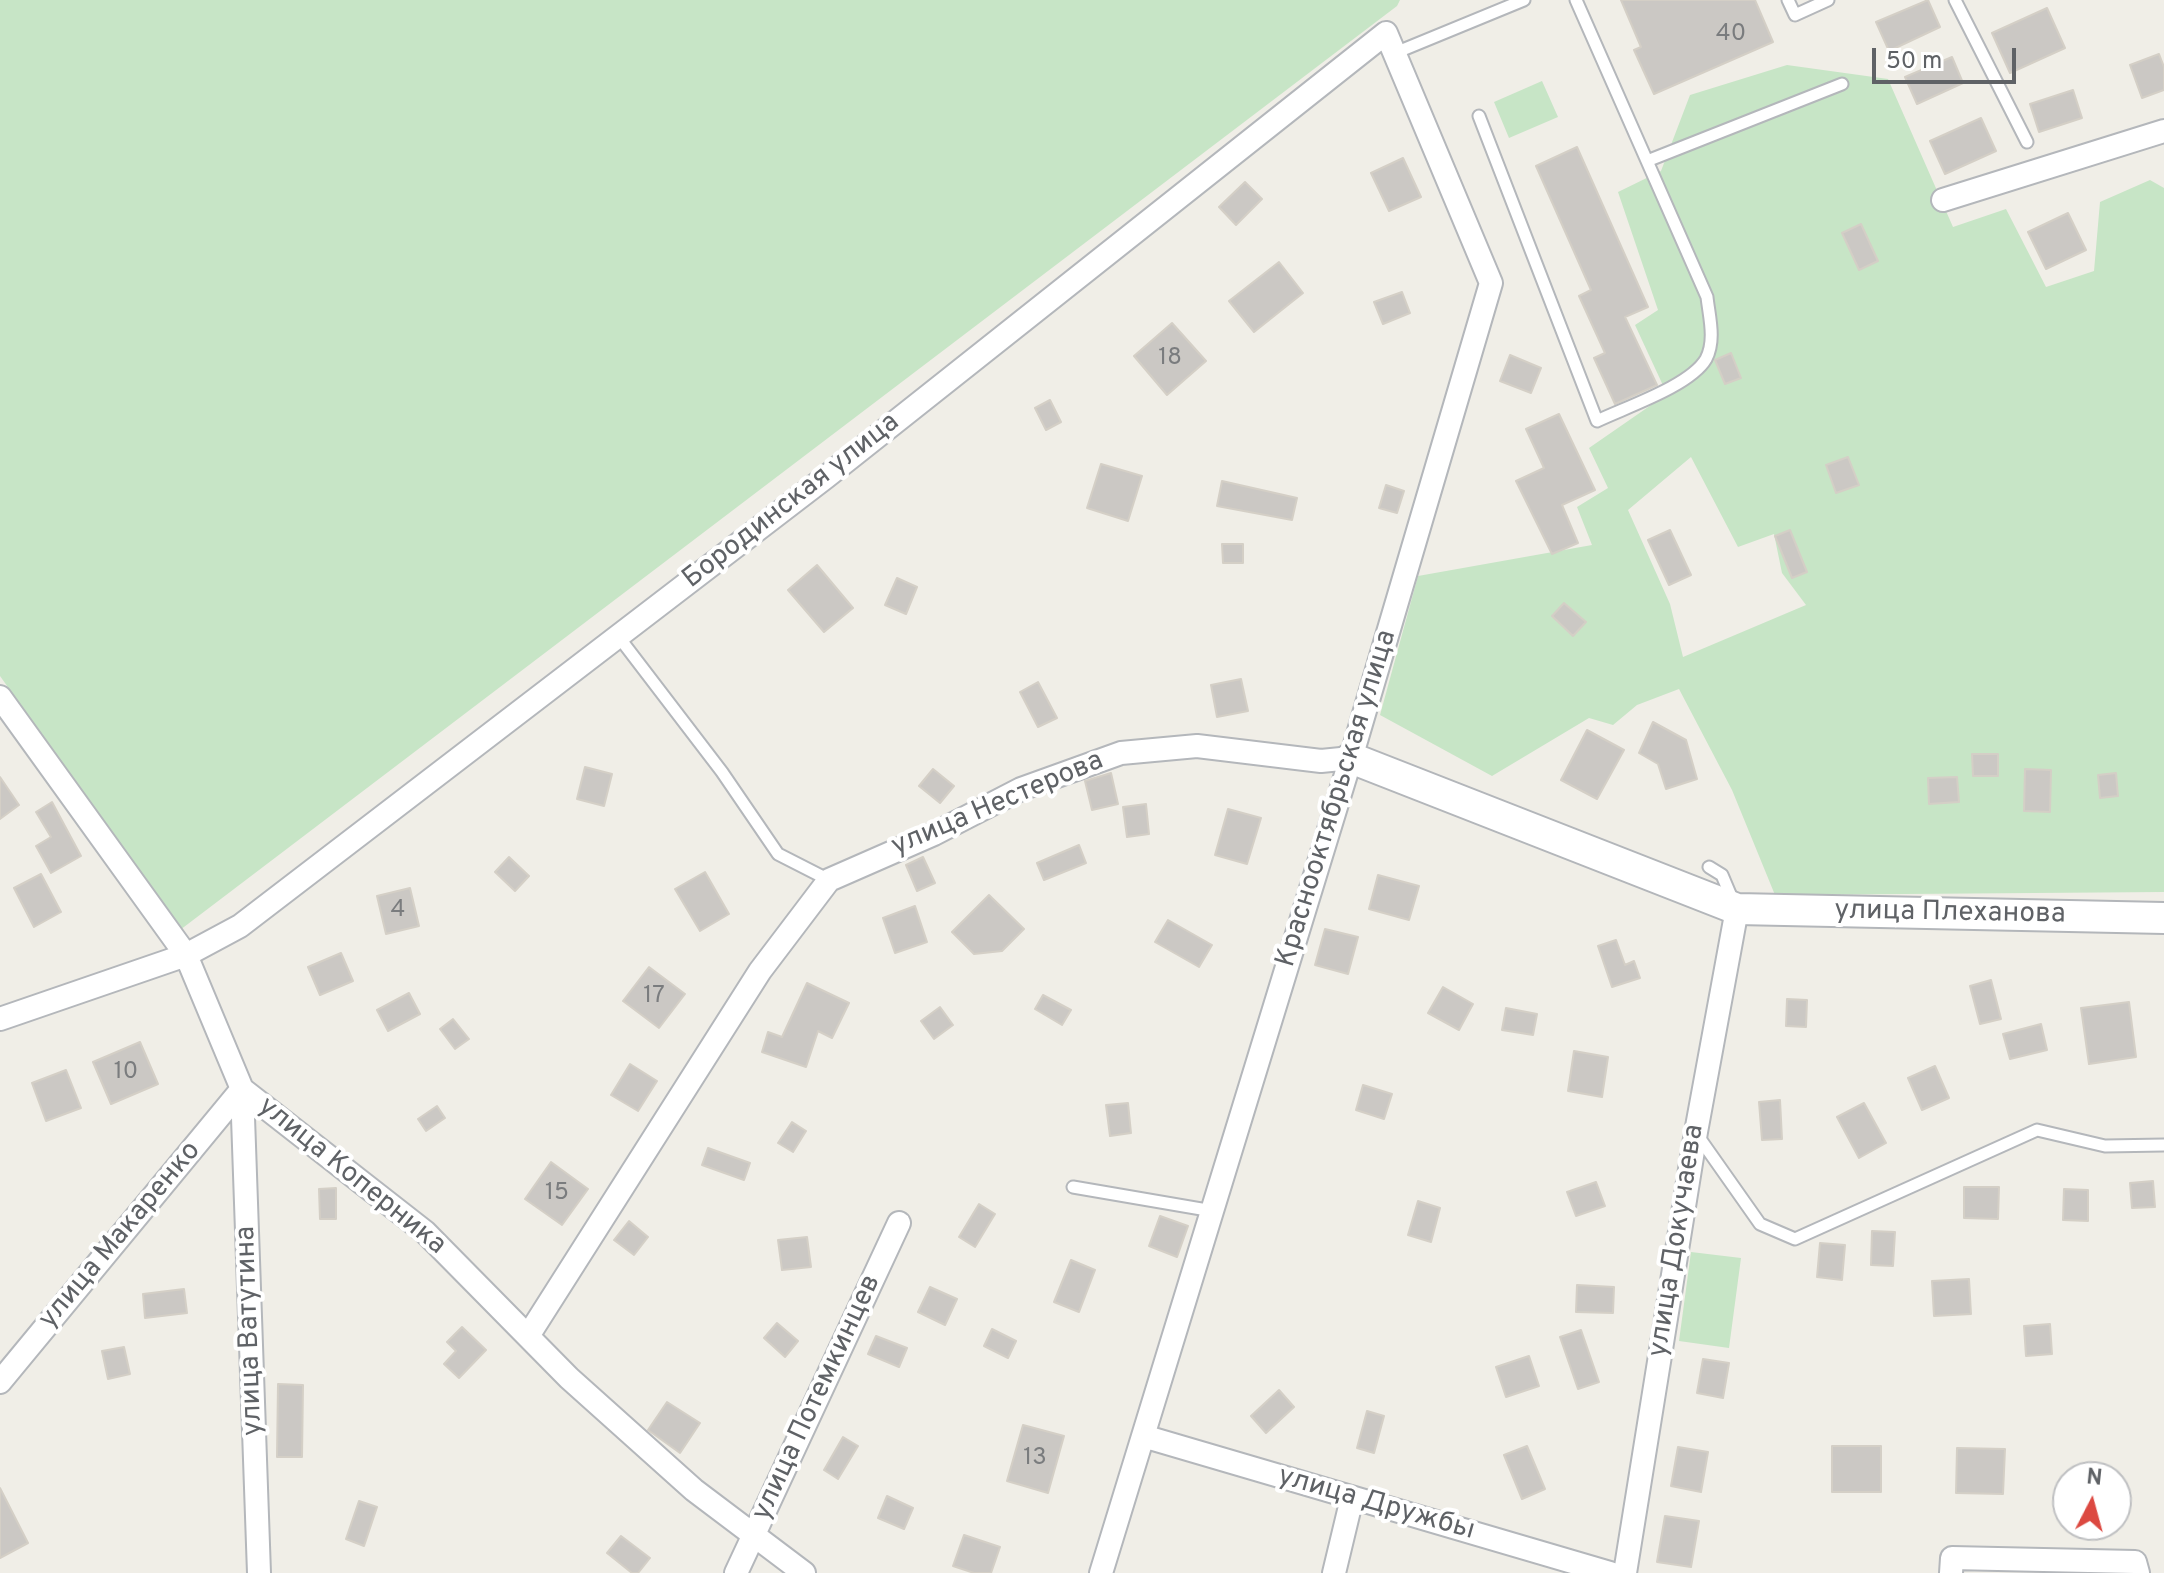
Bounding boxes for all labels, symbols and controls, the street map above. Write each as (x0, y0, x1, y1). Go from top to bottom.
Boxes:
house number: 40 (1716, 21, 1746, 49)
scale bar (1876, 32, 2020, 82)
text: 50 m (1886, 47, 1942, 77)
house number: 18 (1158, 345, 1182, 373)
street label: Бородинская улица (677, 407, 907, 597)
street label: Краснооктябрьская улица (1271, 626, 1405, 972)
street label: улица Нестерова (887, 745, 1109, 865)
street label: улица Плеханова (1834, 895, 2066, 933)
house number: 4 (391, 897, 405, 925)
house number: 17 (643, 983, 665, 1011)
house number: 10 (114, 1059, 138, 1087)
street label: улица Коперника (250, 1091, 452, 1263)
street label: улица Докучаева (1643, 1122, 1713, 1360)
street label: улица Макаренко (33, 1136, 209, 1336)
house number: 15 (545, 1180, 569, 1208)
street label: улица Ватутина (231, 1225, 271, 1437)
street label: улица Потемкинцев (746, 1270, 890, 1526)
house number: 13 (1023, 1445, 1047, 1473)
street label: улица Дружбы (1274, 1461, 1478, 1549)
north arrow (2052, 1461, 2132, 1541)
text: N (2085, 1464, 2104, 1493)

